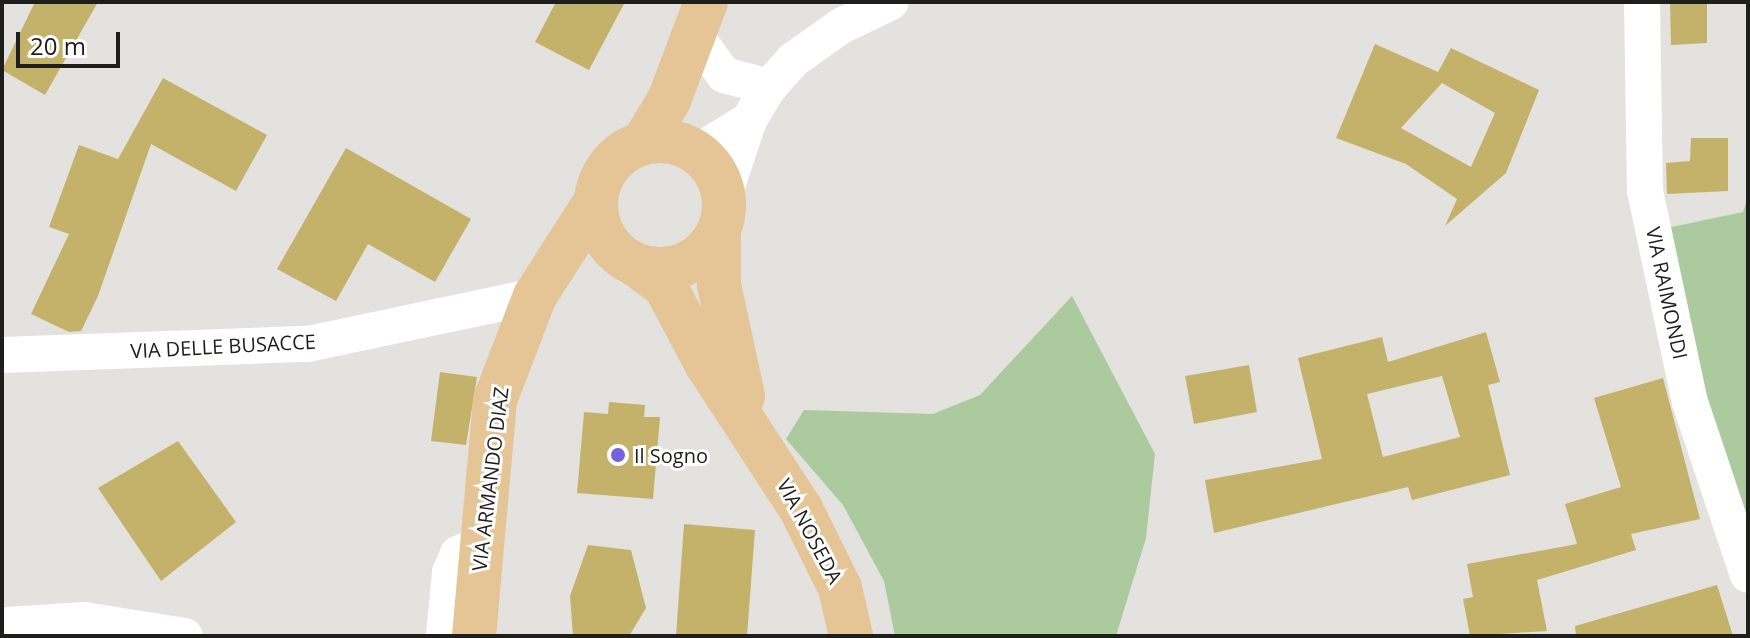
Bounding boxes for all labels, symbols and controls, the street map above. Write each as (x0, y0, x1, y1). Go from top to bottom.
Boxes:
scale bar (20, 16, 124, 66)
text: 20 m (30, 29, 86, 62)
street label: VIA RAIMONDI (1641, 225, 1693, 361)
street label: VIA DELLE BUSACCE (130, 329, 316, 363)
street label: VIA ARMANDO DIAZ (467, 385, 513, 573)
place label: Il Sogno (634, 443, 708, 467)
marker: Il Sogno (609, 446, 627, 464)
street label: VIA NOSEDA (772, 475, 848, 587)

